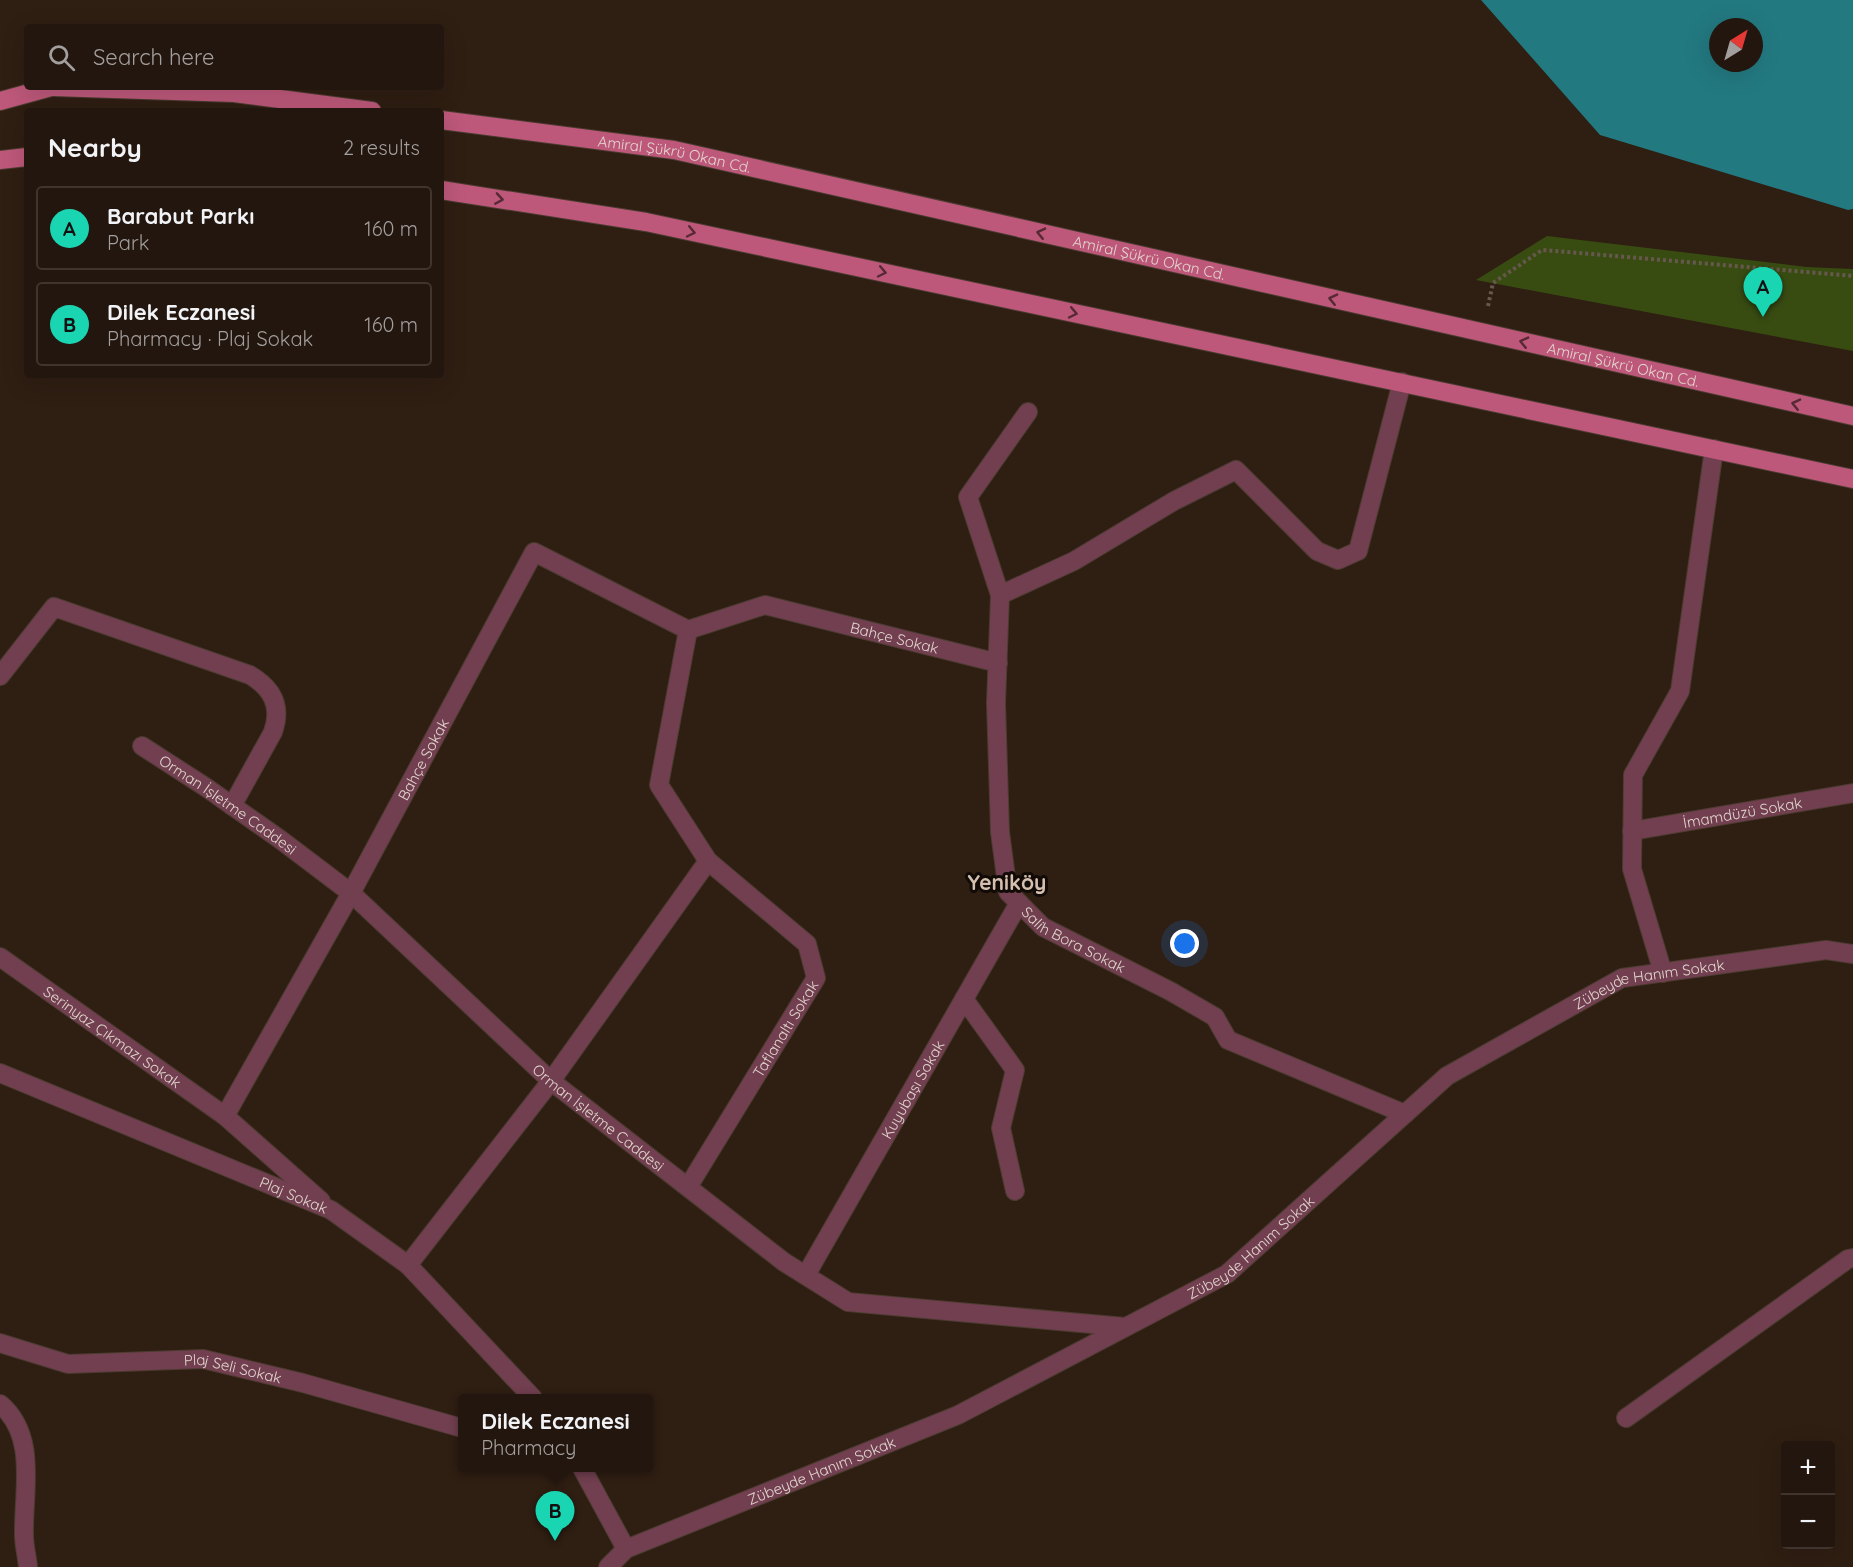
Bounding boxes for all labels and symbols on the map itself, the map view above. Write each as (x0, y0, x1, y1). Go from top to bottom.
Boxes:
north arrow (1709, 18, 1763, 72)
street label: Amiral Şükrü Okan Cd. (597, 131, 753, 177)
one-way arrow (494, 193, 503, 205)
one-way arrow (686, 225, 696, 238)
one-way arrow (1036, 228, 1046, 241)
street label: Amiral Şükrü Okan Cd. (1071, 231, 1227, 284)
one-way arrow (877, 265, 887, 278)
pin: A (1744, 268, 1782, 317)
one-way arrow (1329, 294, 1339, 307)
one-way arrow (1067, 306, 1077, 319)
one-way arrow (1519, 337, 1529, 350)
street label: Amiral Şükrü Okan Cd. (1545, 338, 1701, 391)
one-way arrow (1791, 398, 1801, 411)
street label: Bahçe Sokak (849, 617, 941, 657)
street label: Bahçe Sokak (393, 715, 453, 803)
street label: Orman İşletme Caddesi (156, 750, 301, 858)
street label: İmamdüzü Sokak (1681, 792, 1803, 832)
district label: Yeniköy (968, 869, 1046, 895)
street label: Salih Bora Sokak (1018, 902, 1129, 977)
your location (1170, 929, 1199, 958)
street label: Zübeyde Hanım Sokak (1570, 955, 1726, 1013)
street label: Taflanaltı Sokak (748, 976, 822, 1081)
street label: Serinyaz Çıkmazı Sokak (40, 981, 185, 1092)
street label: Kuyubaşı Sokak (877, 1037, 948, 1142)
street label: Orman İşletme Caddesi (529, 1059, 668, 1175)
street label: Plaj Sokak (257, 1172, 331, 1217)
street label: Zübeyde Hanım Sokak (1183, 1191, 1318, 1303)
street label: Plaj Seli Sokak (183, 1349, 284, 1387)
street label: Zübeyde Hanım Sokak (744, 1432, 898, 1509)
pin: B (536, 1492, 574, 1541)

